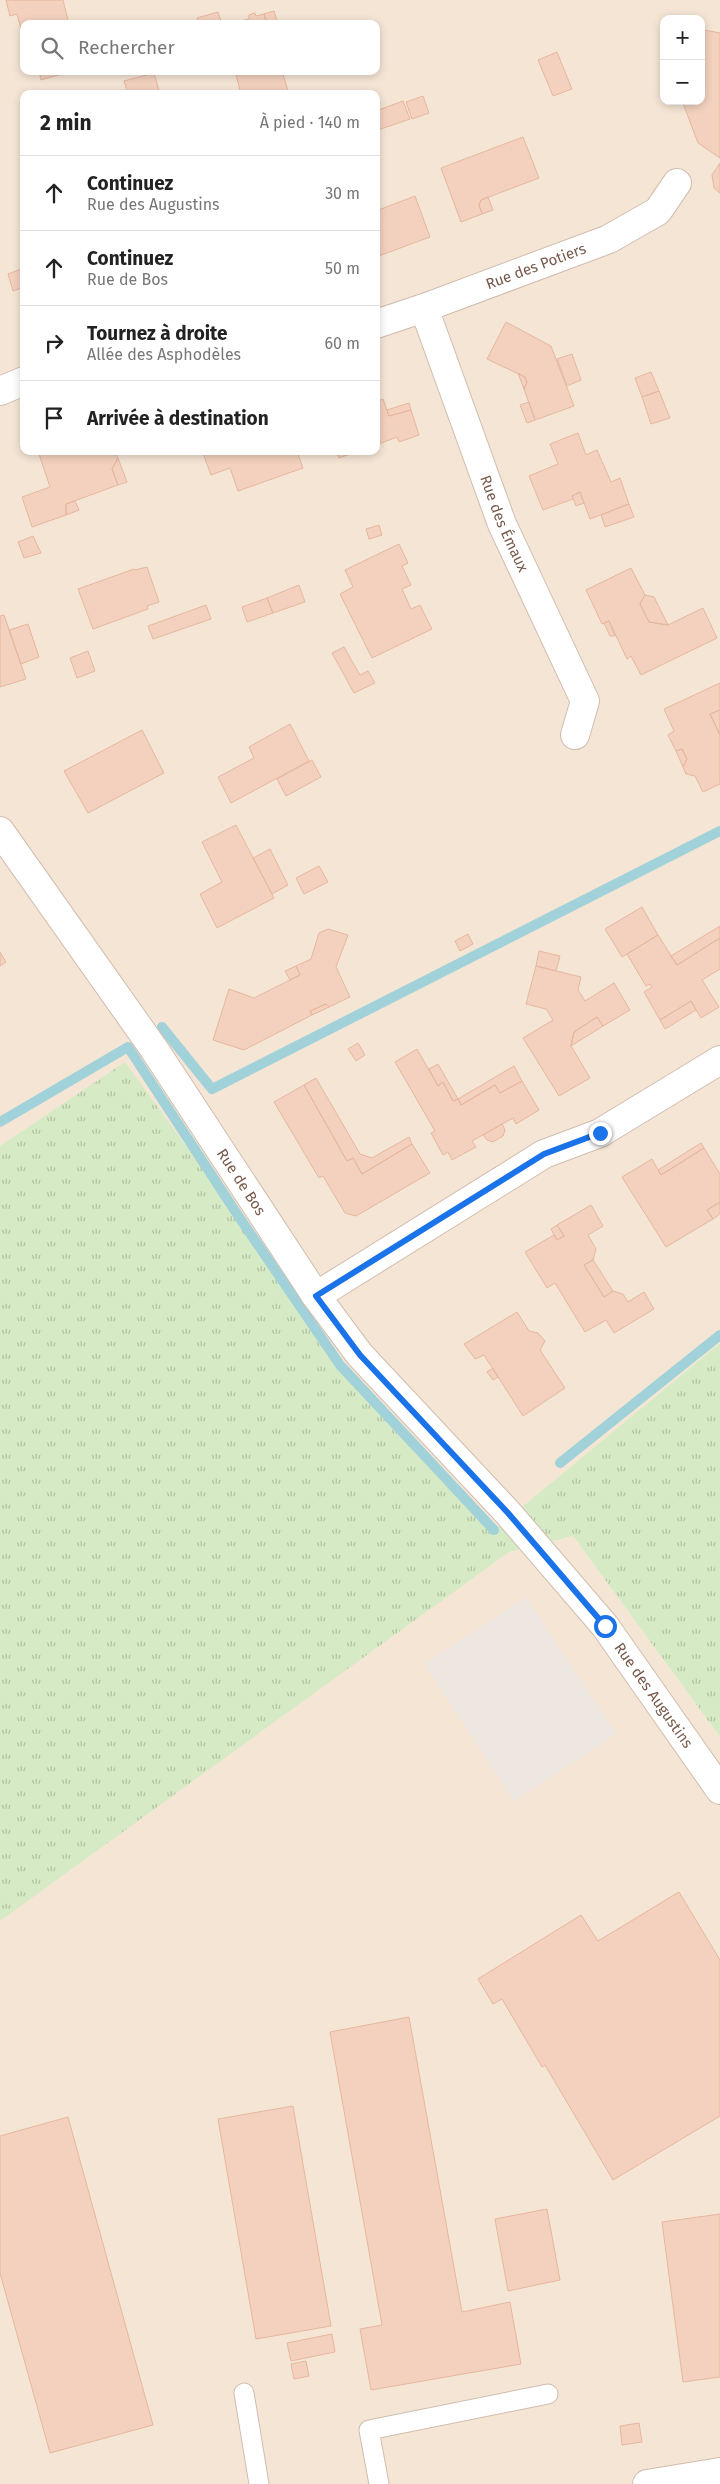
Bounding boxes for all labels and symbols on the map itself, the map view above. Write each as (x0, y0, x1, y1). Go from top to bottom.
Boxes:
street label: Rue des Potiers (483, 239, 589, 293)
street label: Rue des Émaux (476, 473, 532, 575)
route end (589, 1122, 612, 1145)
street label: Rue de Bos (213, 1145, 270, 1219)
route start (594, 1615, 617, 1638)
street label: Rue des Augustins (611, 1639, 697, 1751)

